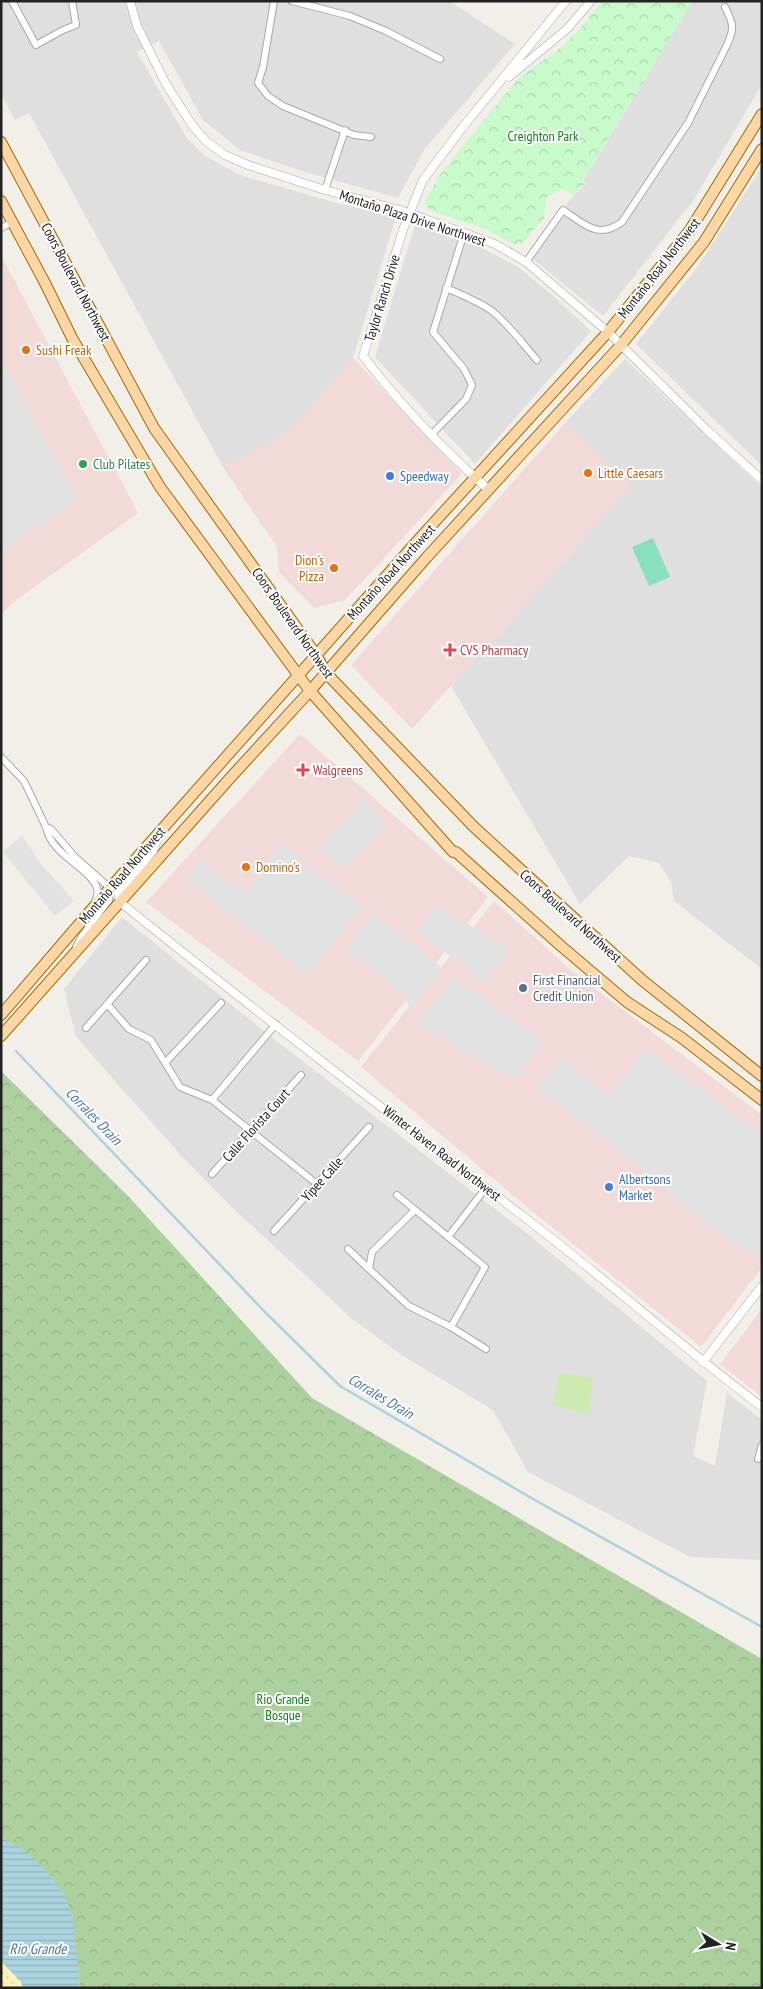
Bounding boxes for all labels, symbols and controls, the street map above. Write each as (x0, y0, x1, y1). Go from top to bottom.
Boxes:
park label: Creighton Park (508, 127, 579, 145)
street label: Montaño Plaza Drive Northwest (337, 186, 489, 250)
street label: Montaño Road Northwest (614, 214, 704, 322)
street label: Coors Boulevard Northwest (37, 220, 115, 344)
street label: Taylor Ranch Drive (360, 252, 404, 344)
place label: Sushi Freak (36, 341, 92, 359)
marker: Sushi Freak (20, 344, 32, 356)
place label: Club Pilates (93, 455, 151, 473)
marker: Club Pilates (77, 458, 89, 470)
place label: Little Caesars (598, 464, 663, 482)
place label: Speedway (400, 467, 449, 485)
marker: Little Caesars (582, 467, 594, 479)
marker: Speedway (384, 470, 396, 482)
street label: Montaño Road Northwest (343, 520, 439, 624)
place label: Dion's Pizza (295, 551, 324, 585)
marker: Dion's Pizza (328, 562, 340, 574)
street label: Coors Boulevard Northwest (248, 564, 338, 682)
place label: CVS Pharmacy (460, 641, 529, 659)
marker: CVS Pharmacy (444, 644, 456, 656)
place label: Walgreens (313, 761, 363, 779)
marker: Walgreens (297, 764, 309, 776)
street label: Montaño Road Northwest (75, 823, 169, 927)
place label: Domino's (256, 858, 300, 876)
marker: Domino's (240, 861, 252, 873)
street label: Coors Boulevard Northwest (516, 865, 626, 967)
place label: First Financial Credit Union (533, 971, 602, 1005)
marker: First Financial Credit Union (517, 982, 529, 994)
water label: Corrales Drain (62, 1083, 127, 1150)
street label: Calle Florista Court (218, 1085, 294, 1165)
street label: Winter Haven Road Northwest (379, 1101, 505, 1205)
street label: Yipee Calle (297, 1153, 347, 1205)
place label: Albertsons Market (619, 1170, 671, 1204)
marker: Albertsons Market (603, 1181, 615, 1193)
water label: Corrales Drain (345, 1369, 418, 1424)
park label: Rio Grande Bosque (256, 1690, 310, 1724)
north arrow (693, 1919, 743, 1969)
water label: Rio Grande (10, 1939, 67, 1958)
text: N (721, 1941, 740, 1952)

